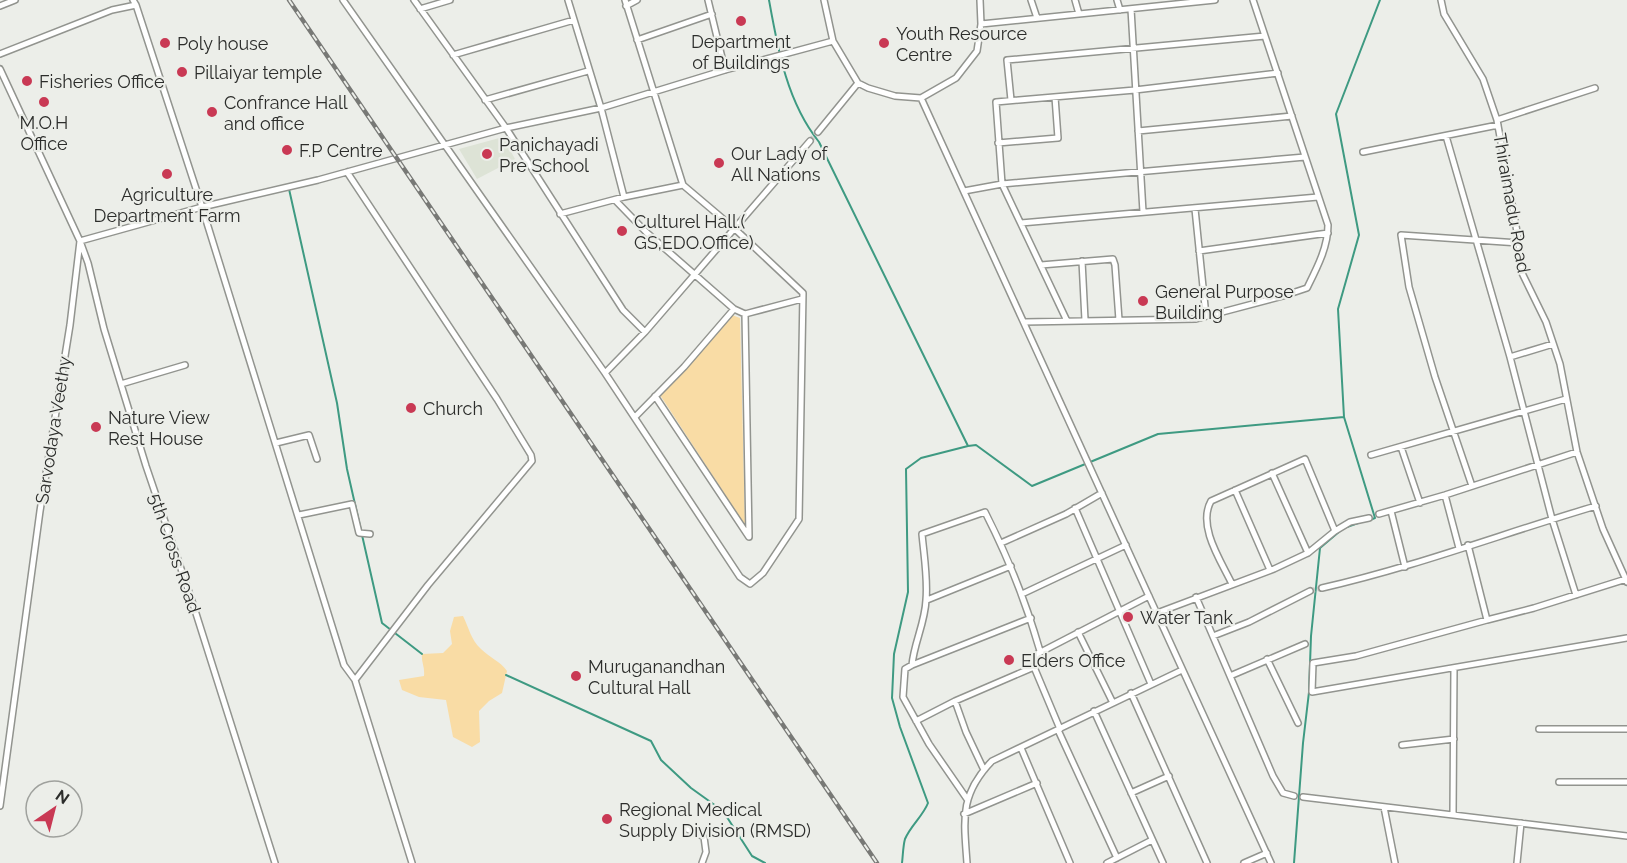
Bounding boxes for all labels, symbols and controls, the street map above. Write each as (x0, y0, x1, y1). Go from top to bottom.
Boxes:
marker: Department of Buildings (734, 14, 748, 28)
place label: Youth Resource Centre (896, 23, 1028, 65)
place label: Department of Buildings (691, 31, 791, 73)
place label: Poly house (177, 33, 269, 54)
marker: Poly house (158, 36, 172, 50)
marker: Youth Resource Centre (877, 36, 891, 50)
place label: Pillaiyar temple (194, 62, 322, 83)
marker: Pillaiyar temple (175, 65, 189, 79)
place label: Fisheries Office (39, 71, 165, 92)
marker: Fisheries Office (20, 74, 34, 88)
place label: Confrance Hall and office (224, 92, 348, 134)
marker: M.O.H Office (37, 95, 51, 109)
marker: Confrance Hall and office (205, 105, 219, 119)
place label: M.O.H Office (20, 112, 68, 154)
street label: Thiraimadu Road (1489, 132, 1535, 274)
place label: Panichayadi Pre School (499, 134, 599, 176)
place label: F.P Centre (299, 140, 383, 161)
marker: F.P Centre (280, 143, 294, 157)
place label: Our Lady of All Nations (731, 143, 829, 185)
marker: Panichayadi Pre School (480, 147, 494, 161)
marker: Our Lady of All Nations (712, 156, 726, 170)
marker: Agriculture Department Farm (160, 167, 174, 181)
place label: Agriculture Department Farm (94, 184, 240, 226)
place label: Culturel Hall.( GS,EDO.Office) (634, 211, 754, 253)
marker: Culturel Hall.( GS,EDO.Office) (615, 224, 629, 238)
place label: General Purpose Building (1155, 281, 1294, 323)
marker: General Purpose Building (1136, 294, 1150, 308)
street label: Sarvodaya Veethy (31, 354, 75, 505)
place label: Church (423, 398, 483, 419)
marker: Church (404, 401, 418, 415)
place label: Nature View Rest House (108, 407, 210, 449)
marker: Nature View Rest House (89, 420, 103, 434)
street label: 5th Cross Road (145, 490, 205, 616)
place label: Water Tank (1140, 607, 1233, 628)
marker: Water Tank (1121, 610, 1135, 624)
place label: Elders Office (1021, 650, 1126, 671)
marker: Elders Office (1002, 653, 1016, 667)
place label: Muruganandhan Cultural Hall (588, 656, 725, 698)
marker: Muruganandhan Cultural Hall (569, 669, 583, 683)
north arrow (24, 779, 84, 839)
text: N (52, 786, 73, 808)
place label: Regional Medical Supply Division (RMSD) (619, 799, 811, 841)
marker: Regional Medical Supply Division (RMSD) (600, 812, 614, 826)

